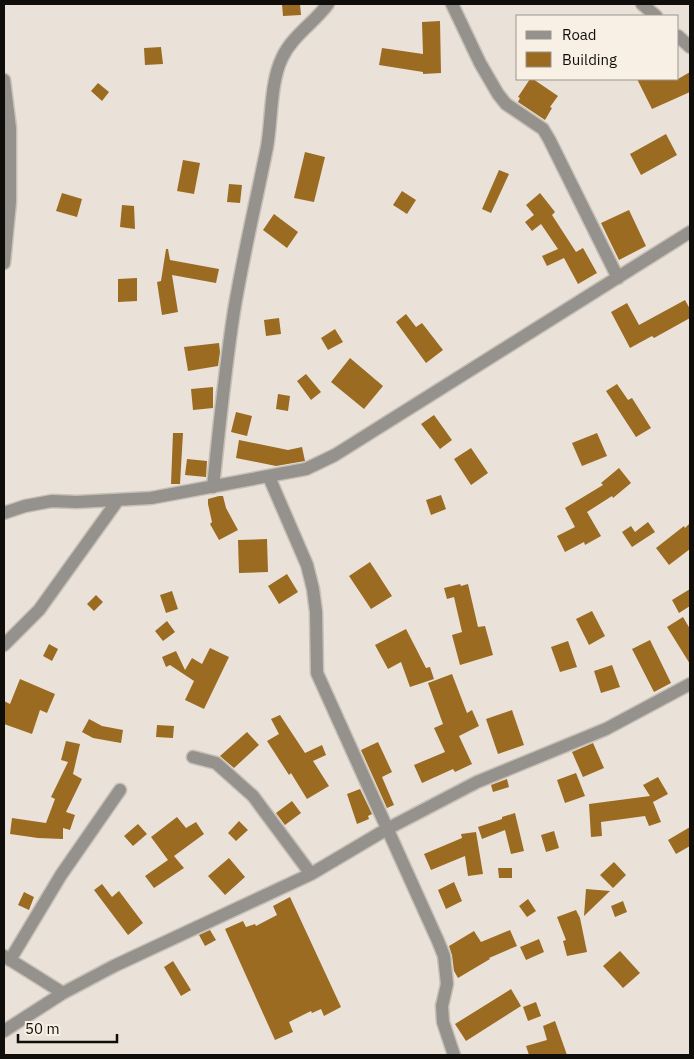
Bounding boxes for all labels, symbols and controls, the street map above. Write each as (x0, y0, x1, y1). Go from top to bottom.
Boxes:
legend (516, 15, 679, 80)
text: Road (562, 25, 597, 44)
text: Building (562, 50, 617, 69)
scale bar (18, 1012, 116, 1044)
text: 50 m (25, 1019, 60, 1038)

